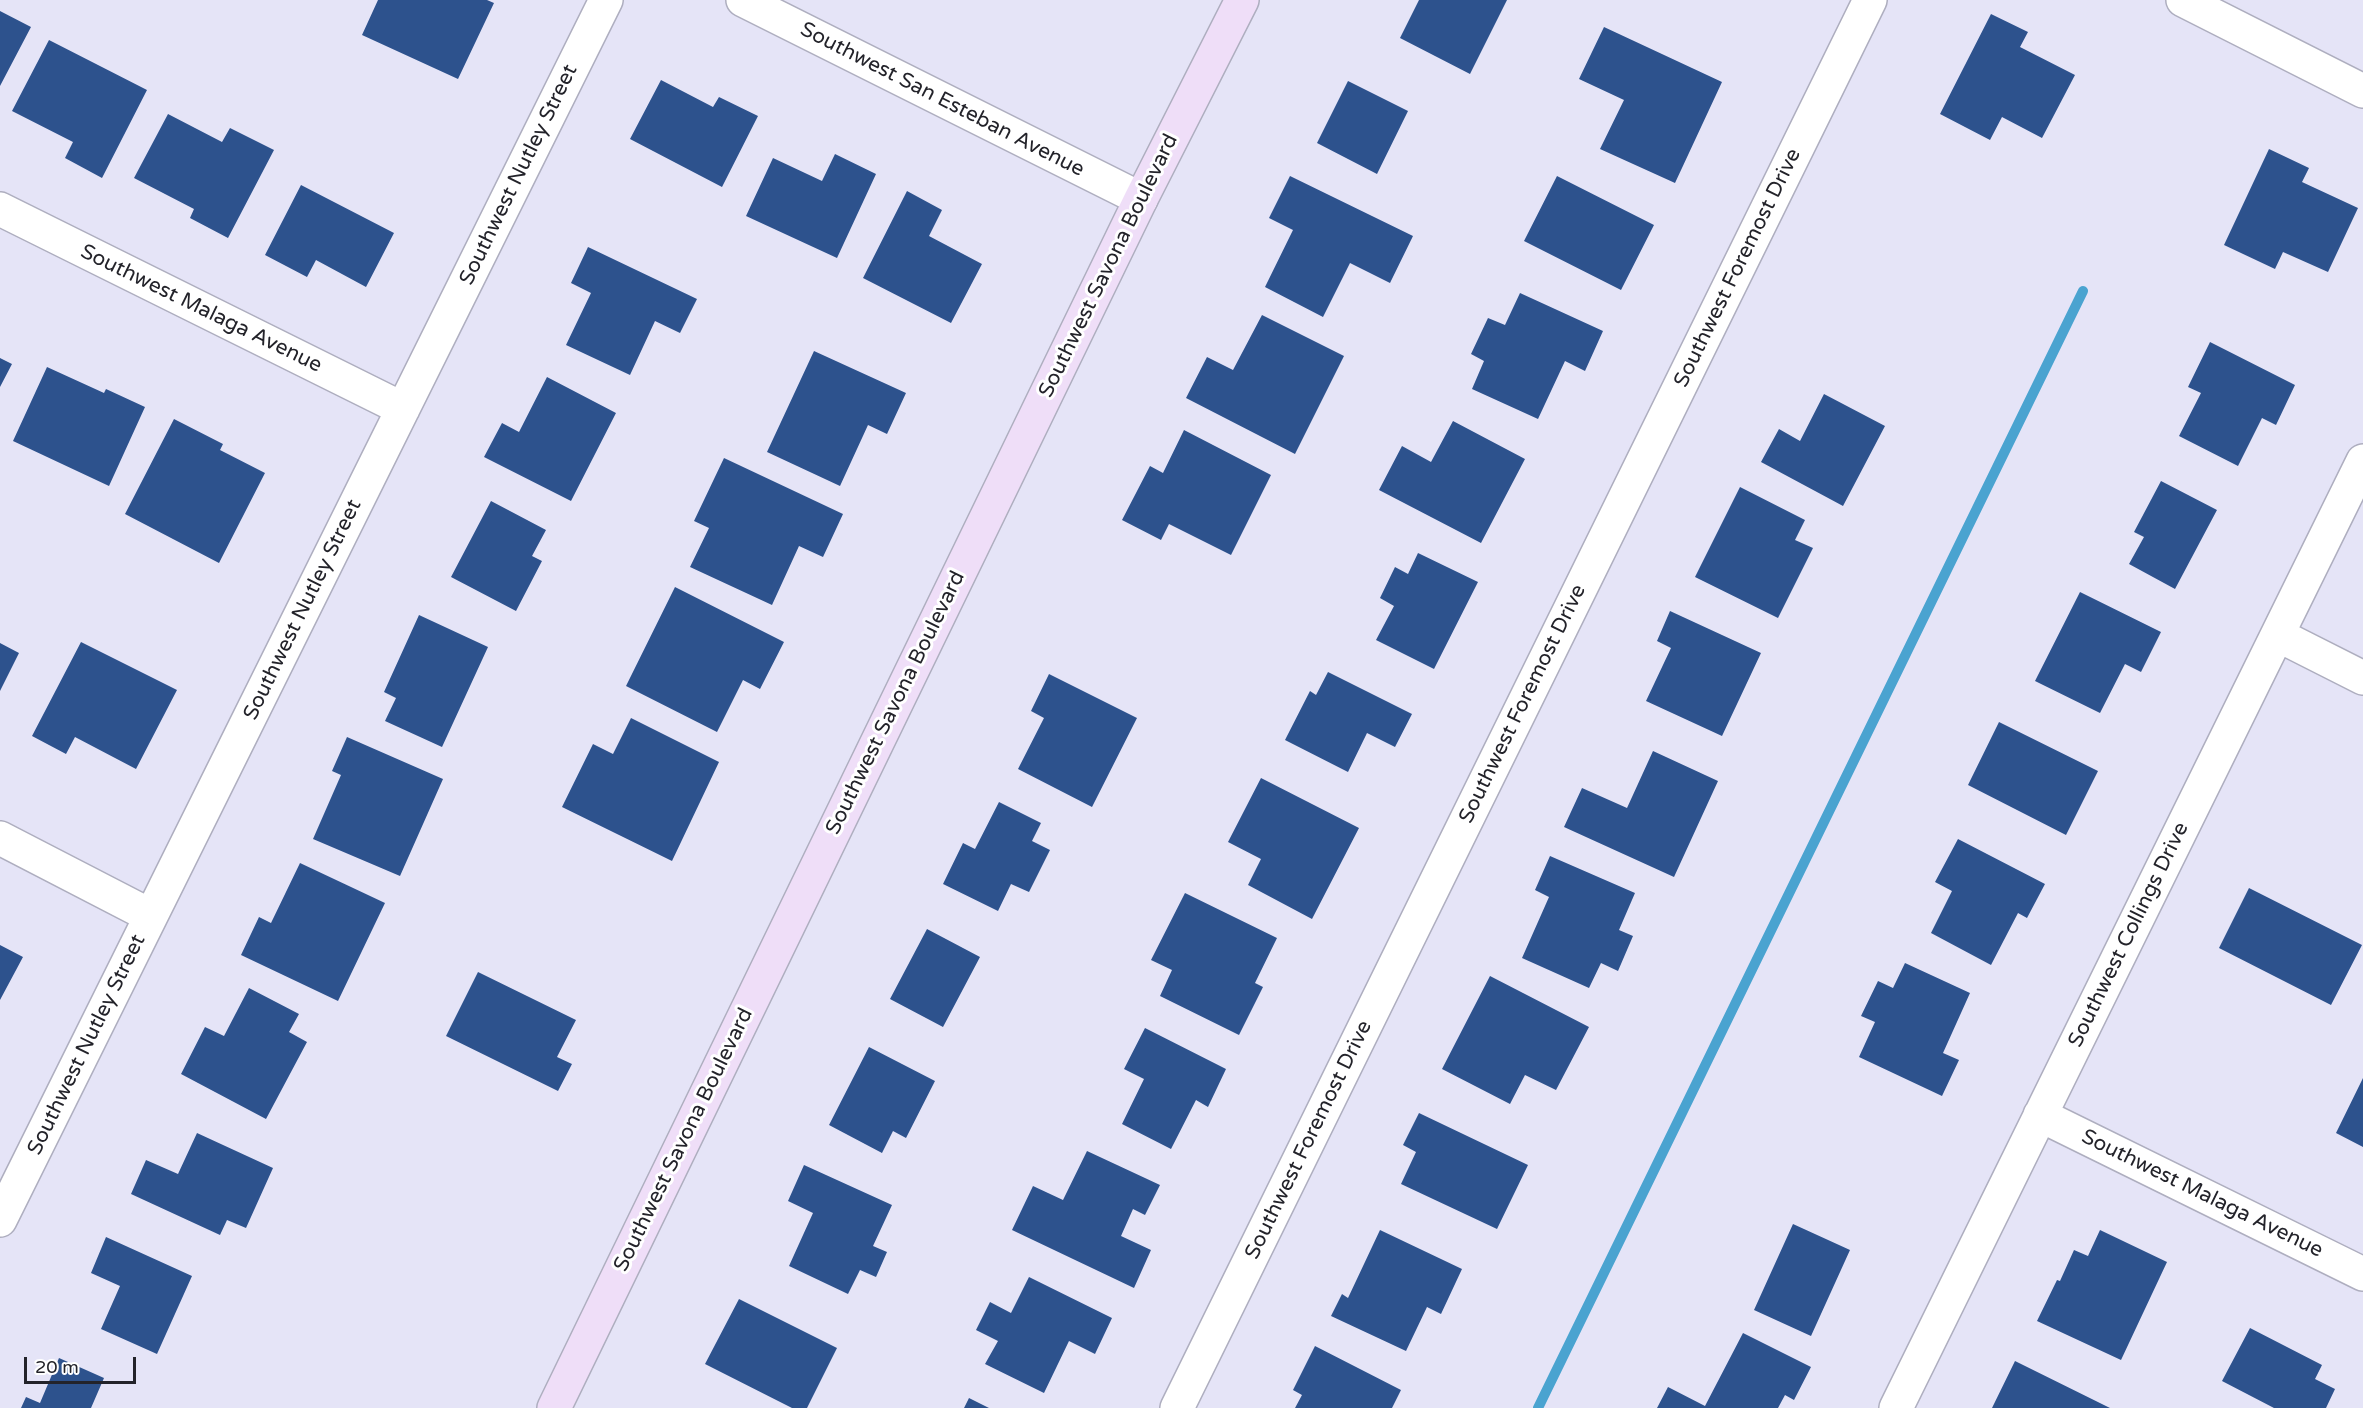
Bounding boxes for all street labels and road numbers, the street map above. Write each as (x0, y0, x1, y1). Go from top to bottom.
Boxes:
street label: Southwest San Esteban Avenue (796, 17, 1088, 183)
street label: Southwest Nutley Street (455, 61, 583, 289)
street label: Southwest Savona Boulevard (1034, 130, 1184, 402)
street label: Southwest Foremost Drive (1669, 145, 1807, 391)
street label: Southwest Malaga Avenue (76, 239, 326, 379)
street label: Southwest Nutley Street (239, 496, 367, 724)
street label: Southwest Savona Boulevard (821, 567, 971, 839)
street label: Southwest Foremost Drive (1454, 581, 1592, 827)
street label: Southwest Collings Drive (2064, 818, 2194, 1052)
street label: Southwest Nutley Street (23, 931, 151, 1159)
street label: Southwest Savona Boulevard (609, 1004, 759, 1276)
street label: Southwest Foremost Drive (1240, 1017, 1378, 1263)
street label: Southwest Malaga Avenue (2077, 1124, 2327, 1264)

